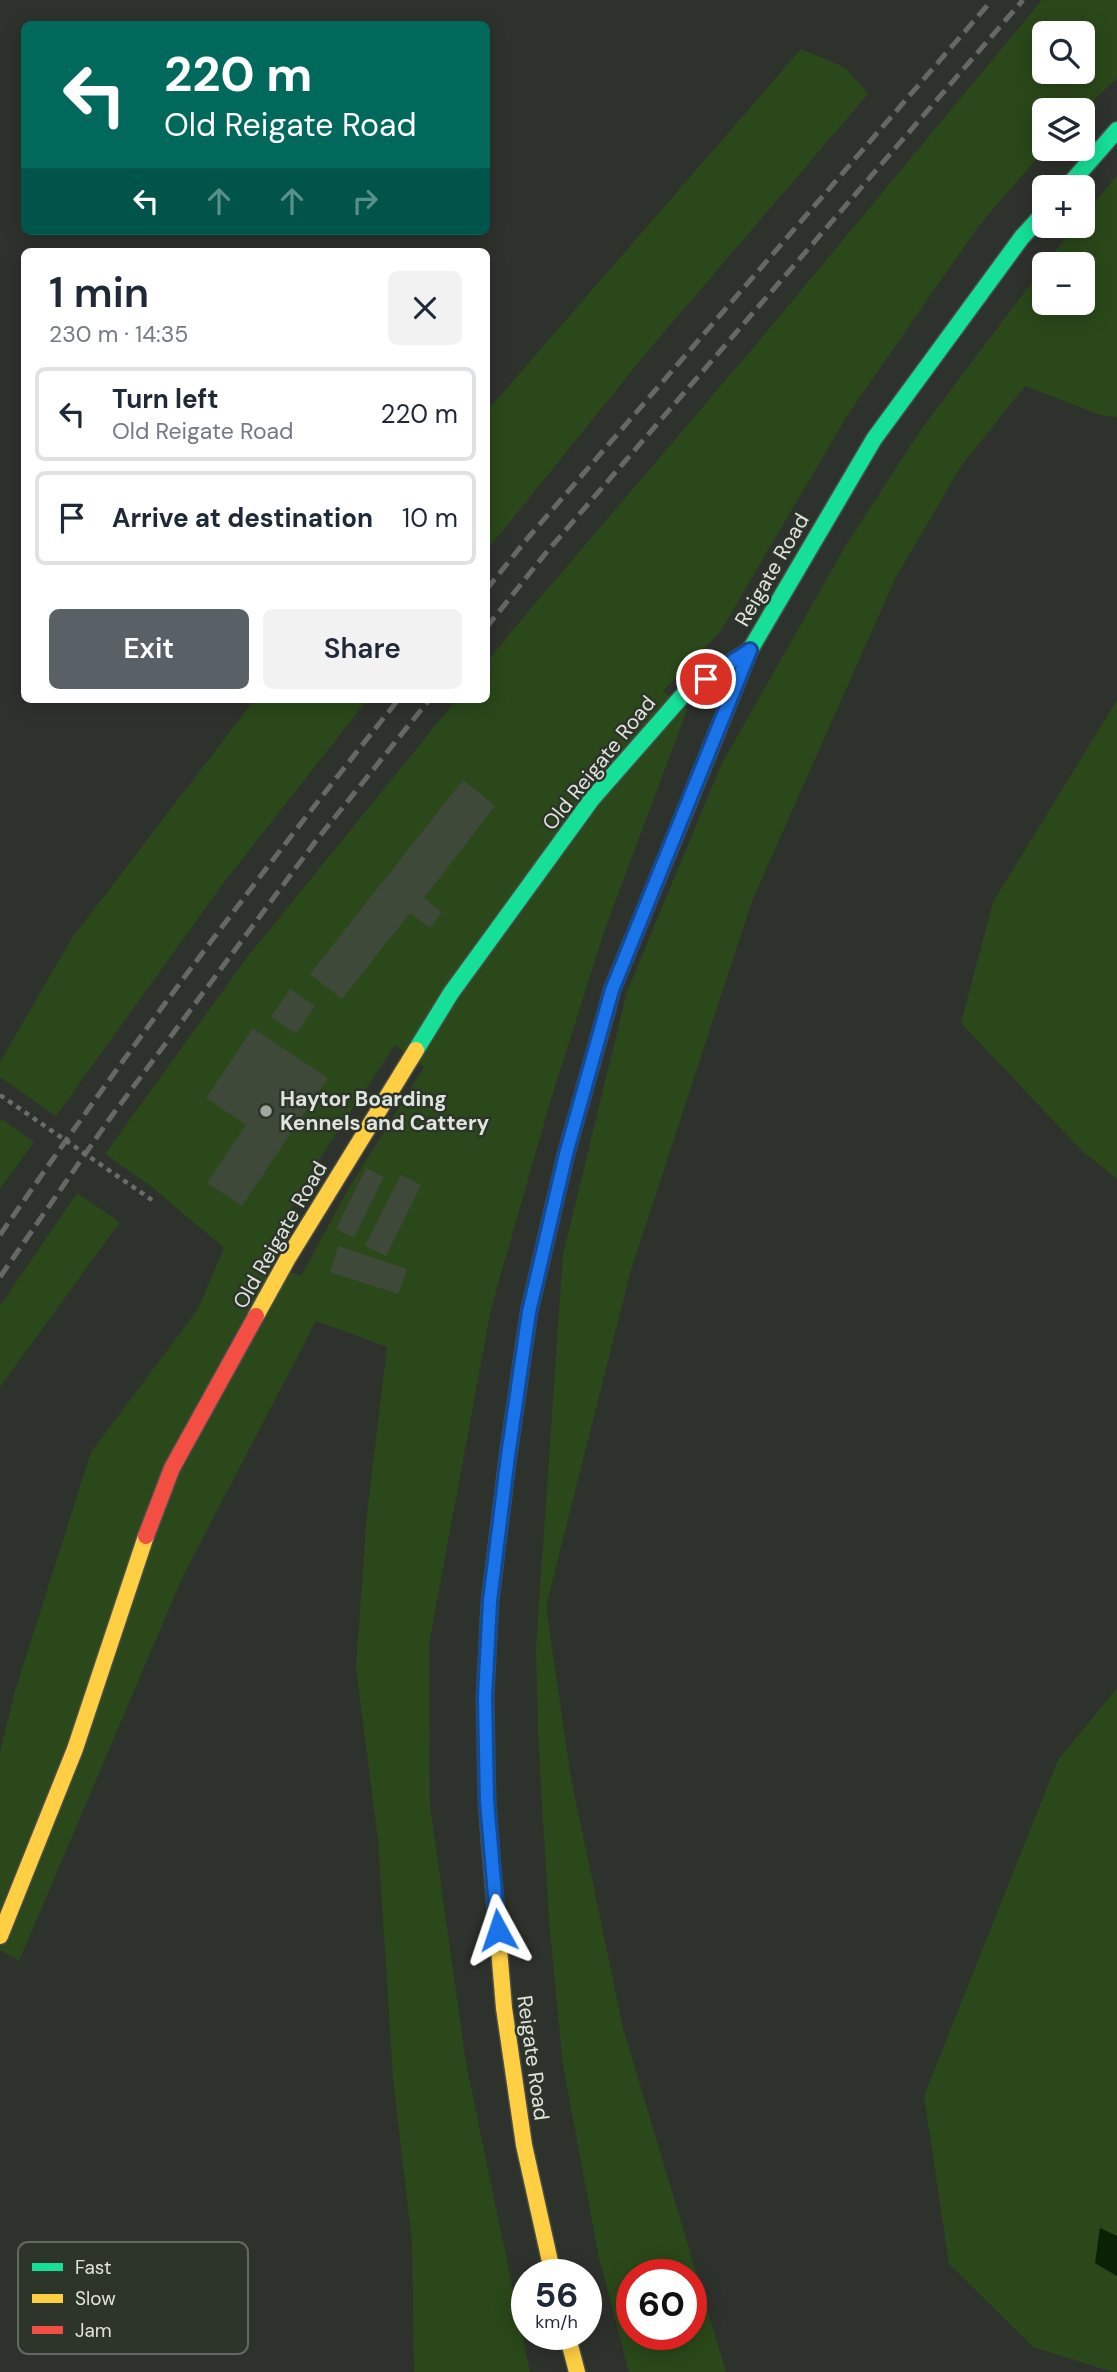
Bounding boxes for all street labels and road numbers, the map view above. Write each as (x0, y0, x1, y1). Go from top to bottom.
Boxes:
street label: Reigate Road (728, 508, 816, 632)
street label: Old Reigate Road (536, 690, 662, 836)
street label: Old Reigate Road (226, 1156, 334, 1314)
street label: Reigate Road (510, 1994, 556, 2122)

